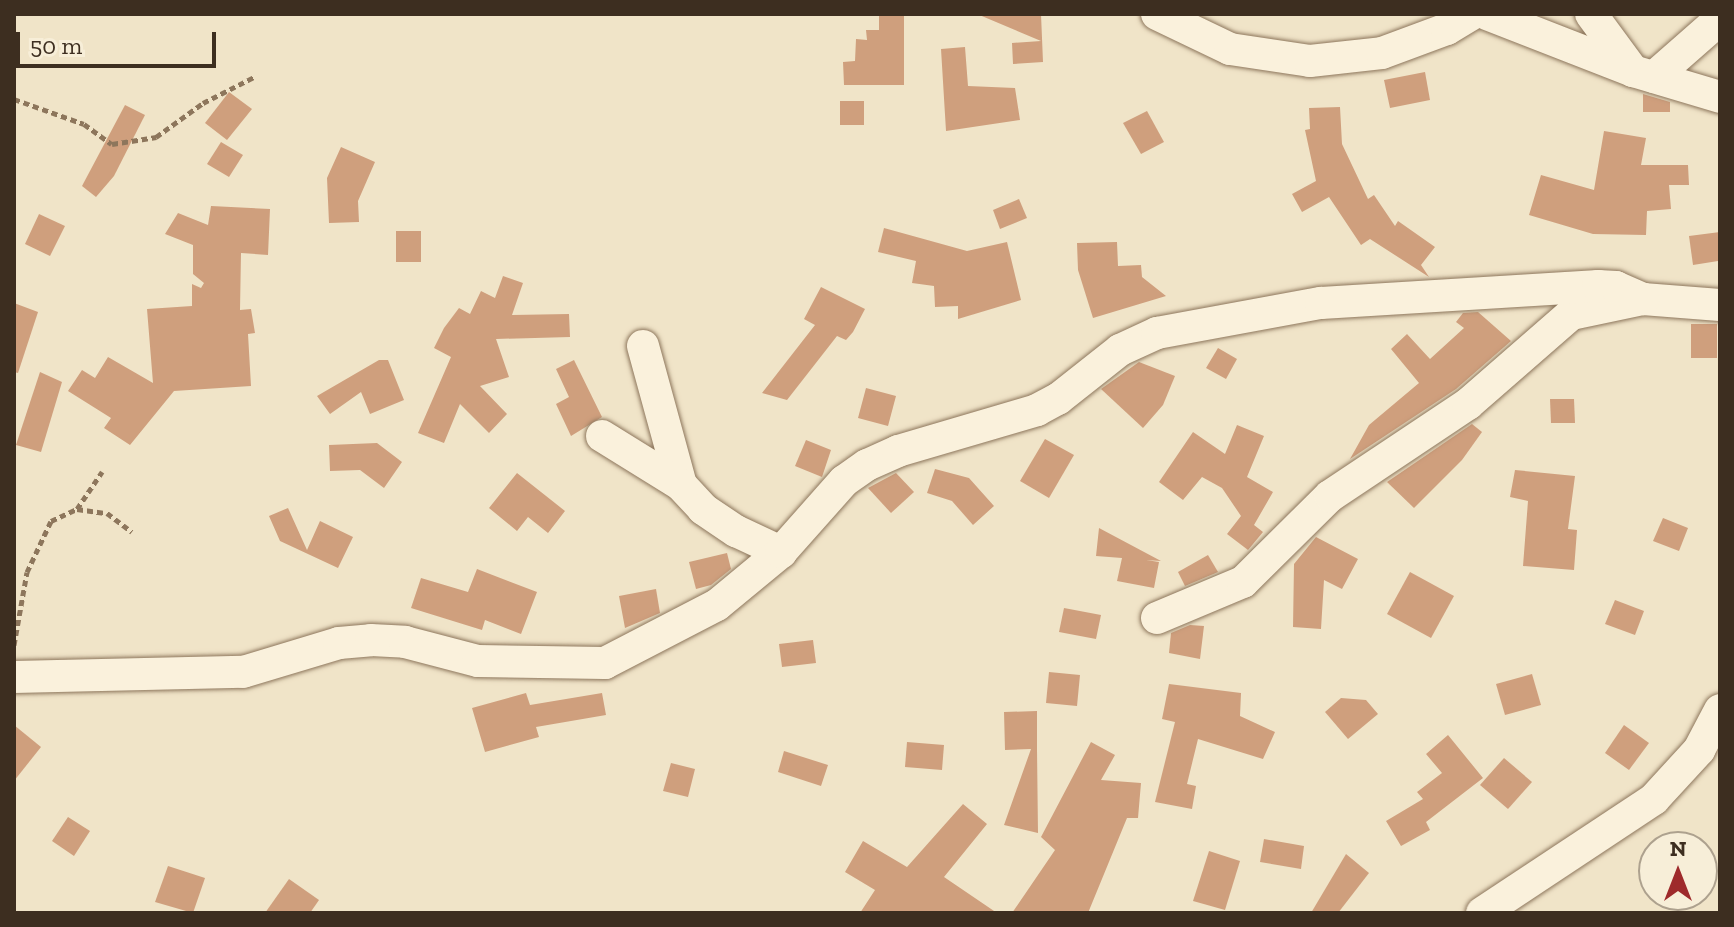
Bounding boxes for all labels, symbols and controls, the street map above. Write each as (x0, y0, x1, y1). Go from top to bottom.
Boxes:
scale bar (20, 16, 220, 66)
text: 50 m (30, 31, 82, 60)
north arrow (1638, 831, 1718, 911)
text: N (1670, 835, 1686, 862)

